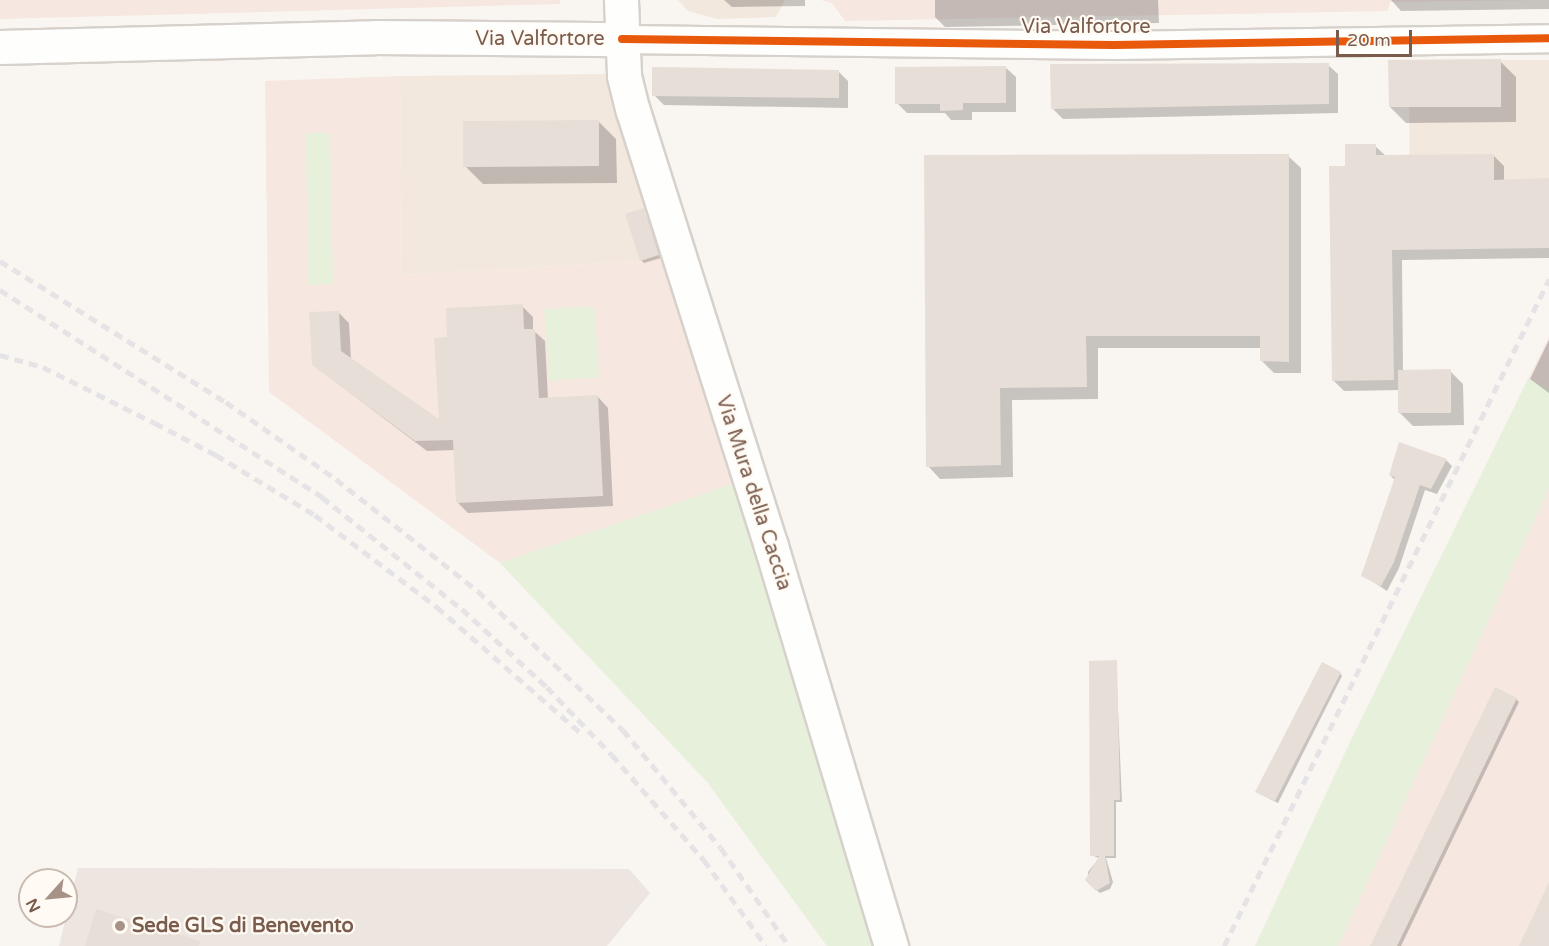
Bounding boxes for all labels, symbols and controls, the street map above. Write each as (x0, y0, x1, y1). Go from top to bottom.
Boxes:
street label: Via Valfortore (1021, 15, 1151, 39)
scale bar (1339, 18, 1416, 56)
street label: Via Valfortore (475, 27, 605, 51)
text: 20 m (1347, 29, 1391, 51)
street label: Via Mura della Caccia (710, 393, 796, 593)
north arrow (18, 868, 78, 928)
text: N (22, 895, 46, 916)
place label: Sede GLS di Benevento (132, 914, 354, 938)
marker: Sede GLS di Benevento (113, 919, 127, 933)

